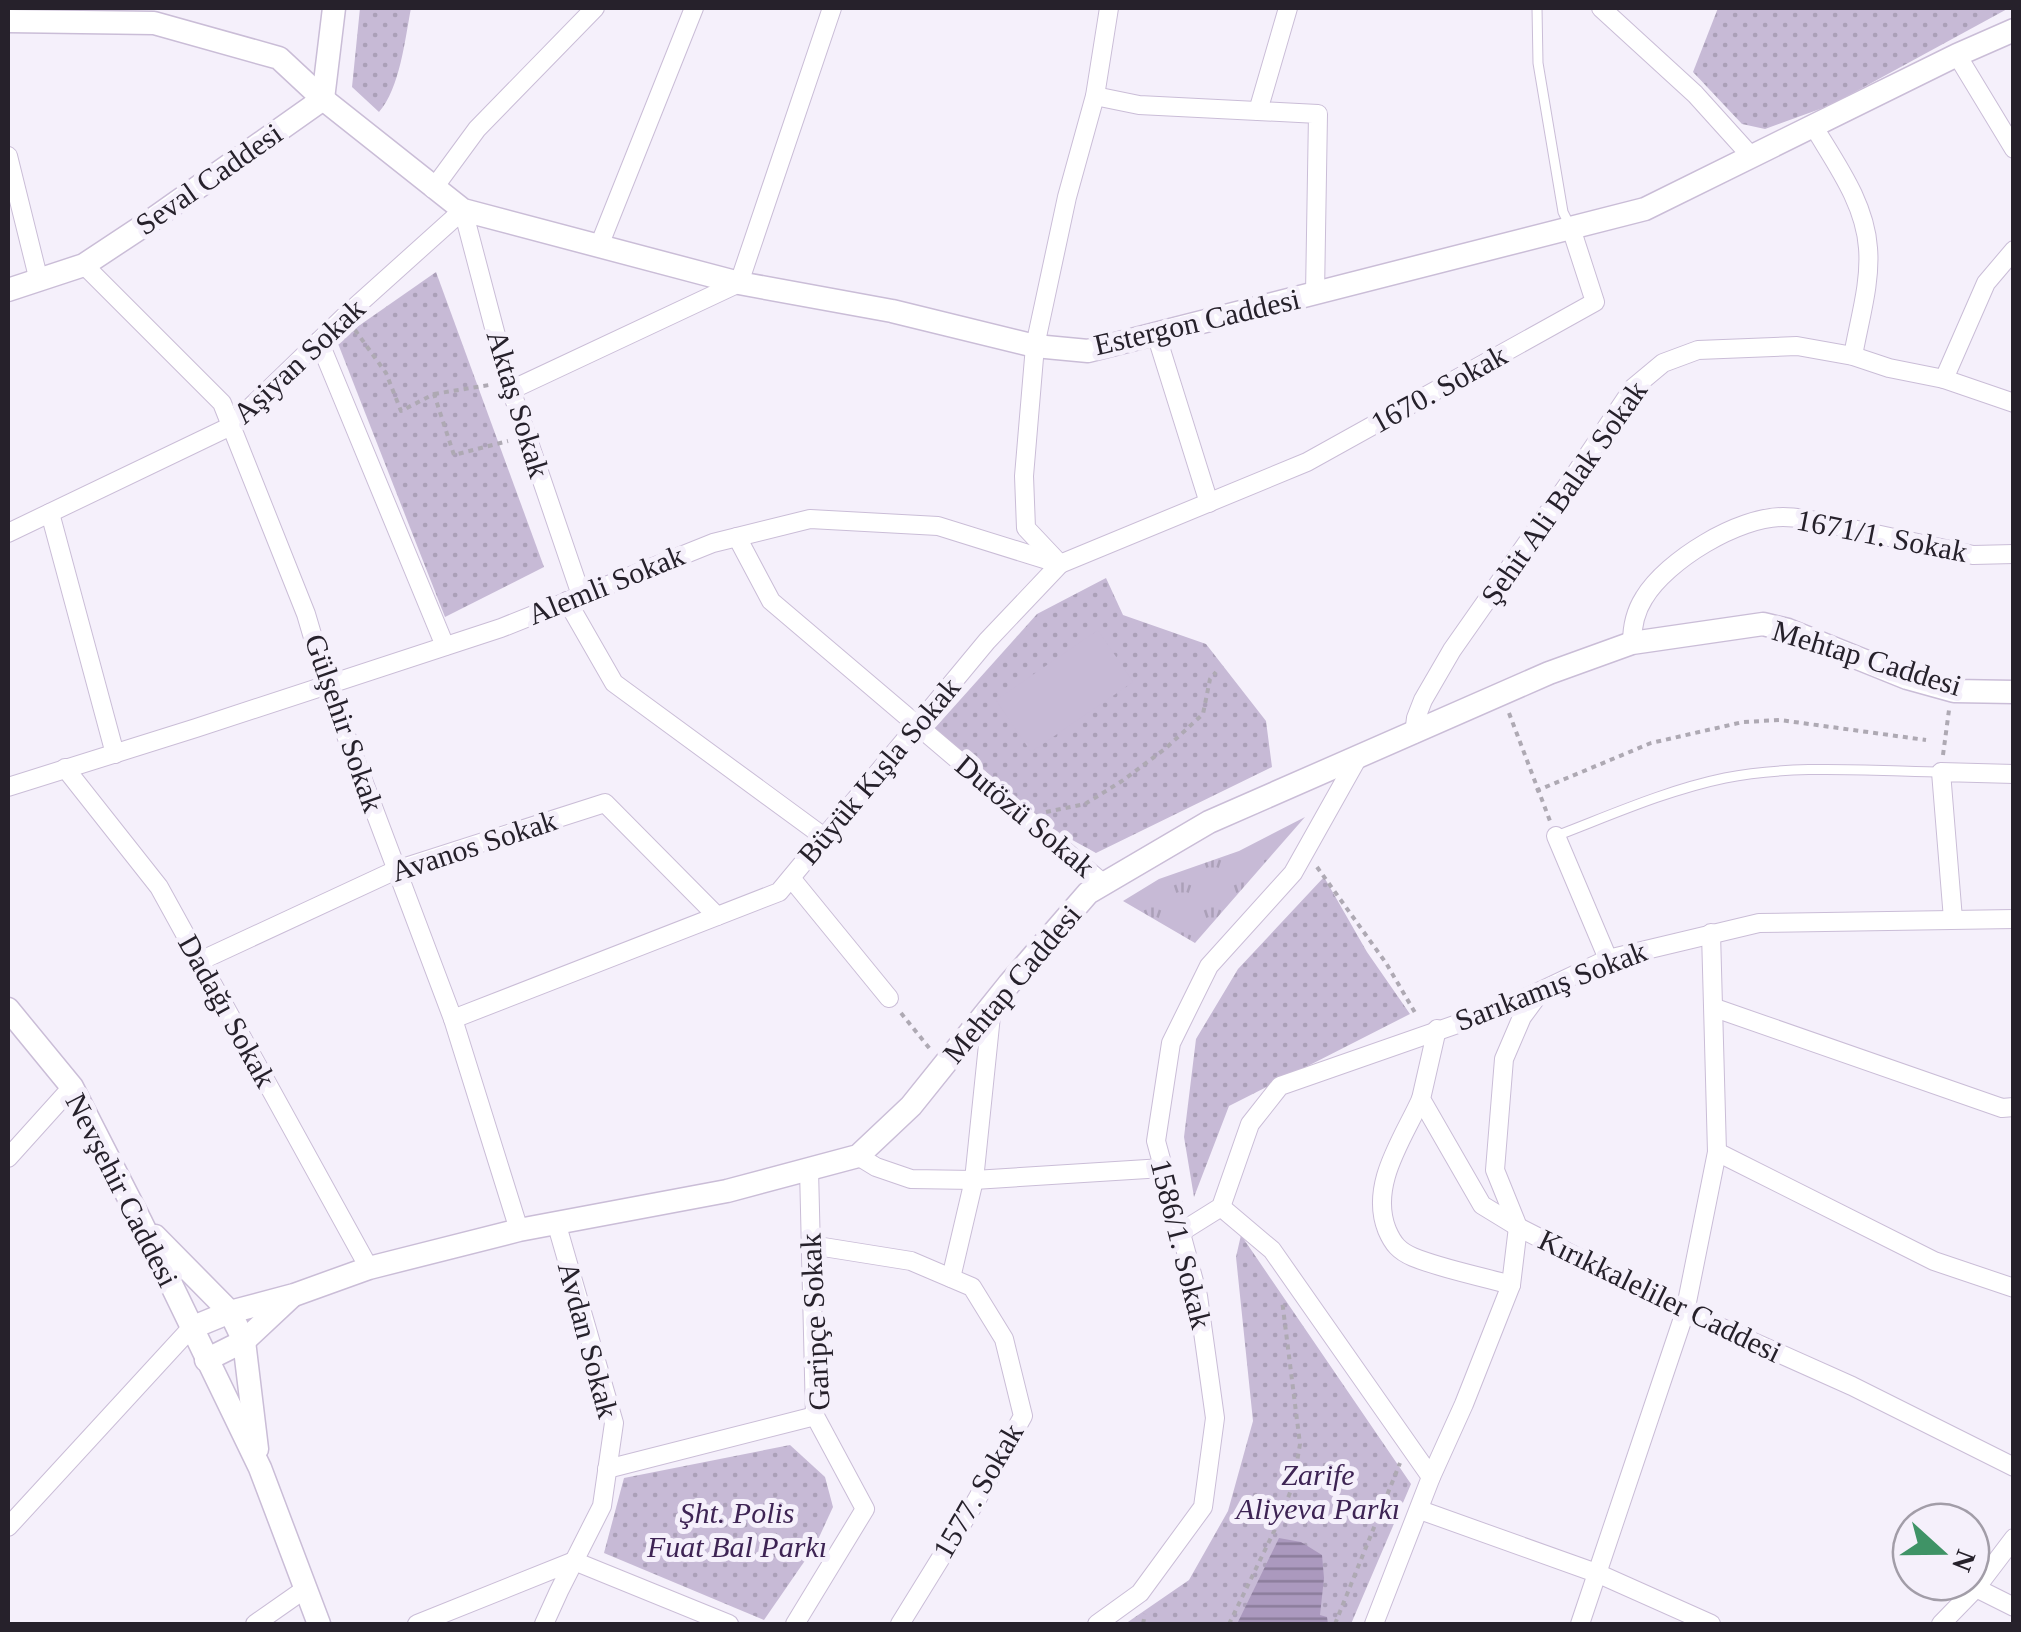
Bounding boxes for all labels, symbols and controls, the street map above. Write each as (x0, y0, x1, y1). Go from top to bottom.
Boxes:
street label: Seval Caddesi (129, 116, 288, 241)
street label: Estergon Caddesi (1091, 282, 1303, 361)
street label: Aşiyan Sokak (226, 291, 371, 430)
street label: Aktaş Sokak (480, 326, 557, 482)
street label: 1670. Sokak (1365, 338, 1512, 439)
street label: Şehit Ali Balak Sokak (1474, 374, 1653, 611)
street label: 1671/1. Sokak (1794, 503, 1970, 568)
street label: Alemli Sokak (523, 538, 689, 631)
street label: Mehtap Caddesi (1769, 613, 1966, 702)
street label: Gülşehir Sokak (299, 630, 390, 816)
street label: Büyük Kışla Sokak (791, 671, 966, 871)
street label: Dutözü Sokak (949, 748, 1101, 883)
street label: Avanos Sokak (387, 803, 561, 888)
street label: Mehtap Caddesi (936, 898, 1087, 1069)
street label: Dadağı Sokak (172, 929, 283, 1093)
street label: Sarıkamış Sokak (1450, 934, 1651, 1037)
street label: Nevşehir Caddesi (60, 1088, 185, 1292)
street label: 1586/1. Sokak (1145, 1156, 1218, 1332)
street label: Kırıkkaleliler Caddesi (1534, 1222, 1787, 1369)
street label: Garipçe Sokak (793, 1233, 836, 1411)
street label: Avdan Sokak (552, 1258, 625, 1422)
street label: 1577. Sokak (926, 1418, 1029, 1564)
park label: Zarife Aliyeva Parkı (1234, 1458, 1400, 1525)
park label: Şht. Polis Fuat Bal Parkı (646, 1496, 827, 1563)
north arrow (1891, 1502, 1991, 1602)
text: N (1946, 1546, 1982, 1576)

